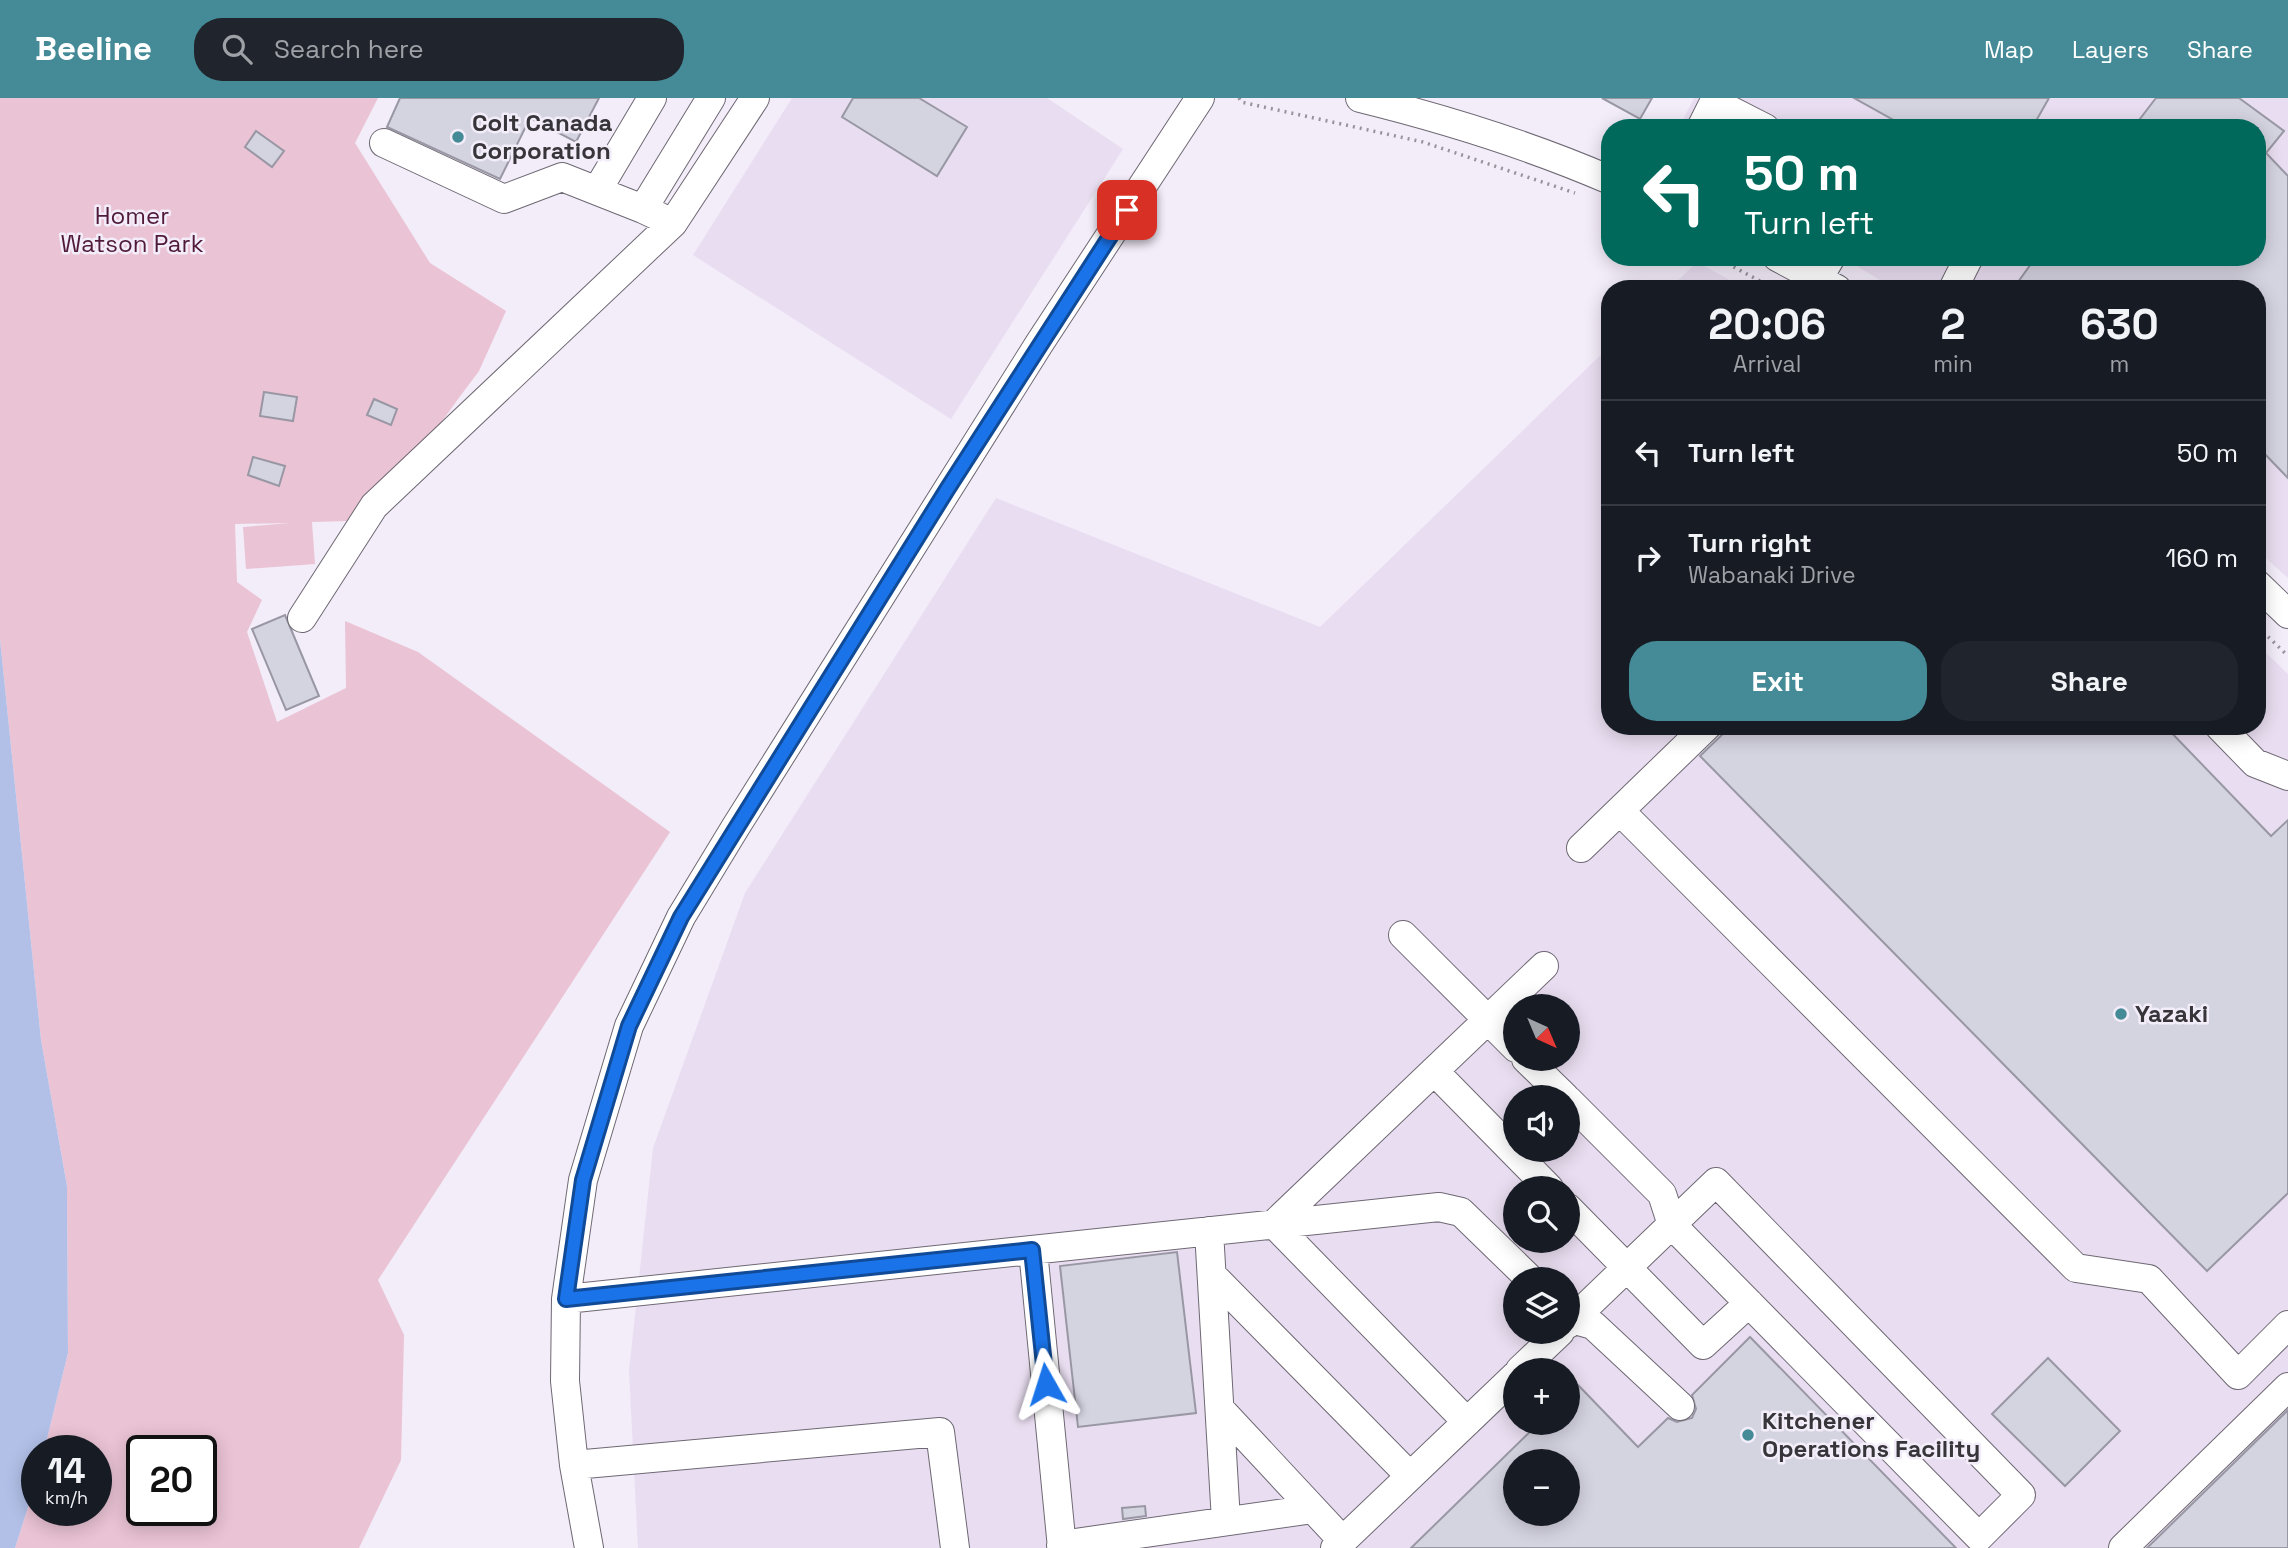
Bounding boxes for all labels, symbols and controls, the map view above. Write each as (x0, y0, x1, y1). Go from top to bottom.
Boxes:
search box (194, 18, 684, 81)
text: Beeline (35, 28, 152, 70)
icon: search (218, 30, 256, 68)
text: Search here (274, 32, 424, 66)
text: Map (1984, 34, 2034, 65)
text: Layers (2072, 34, 2149, 65)
text: Share (2187, 34, 2253, 65)
place label: Colt Canada Corporation (472, 107, 613, 166)
marker: Colt Canada Corporation (450, 129, 466, 145)
text: 50 m (1744, 142, 1859, 204)
icon: left (1629, 147, 1720, 238)
pin (1097, 180, 1157, 240)
icon: arrive (1108, 191, 1146, 229)
park label: Homer Watson Park (60, 200, 204, 259)
text: Turn left (1744, 203, 1874, 243)
text: 20:06 (1708, 298, 1826, 351)
text: 2 (1941, 298, 1966, 351)
text: 630 (2080, 298, 2159, 351)
text: Arrival (1733, 349, 1801, 379)
text: min (1933, 349, 1973, 379)
text: m (2110, 349, 2129, 379)
icon: left (1629, 434, 1667, 472)
text: Turn left (1688, 436, 1795, 470)
text: 50 m (2177, 436, 2238, 470)
text: Turn right (1688, 526, 1812, 560)
icon: right (1629, 539, 1667, 577)
text: 160 m (2166, 541, 2238, 575)
text: Wabanaki Drive (1688, 560, 1856, 590)
button: Exit (1629, 641, 1927, 721)
button: Share (1941, 641, 2238, 721)
north arrow (1503, 994, 1580, 1071)
map controls (1503, 994, 1580, 1526)
place label: Yazaki (2135, 998, 2208, 1029)
marker: Yazaki (2113, 1006, 2129, 1022)
button: sound (1503, 1085, 1580, 1162)
button: search (1503, 1176, 1580, 1253)
button: layers (1503, 1267, 1580, 1344)
position arrow (1009, 1347, 1083, 1421)
button: + (1503, 1358, 1580, 1435)
place label: Kitchener Operations Facility (1762, 1405, 1980, 1464)
marker: Kitchener Operations Facility (1740, 1427, 1756, 1443)
speed limit sign: 20 (126, 1435, 217, 1526)
text: 14 (47, 1449, 86, 1493)
button: − (1503, 1449, 1580, 1526)
text: km/h (45, 1486, 88, 1509)

